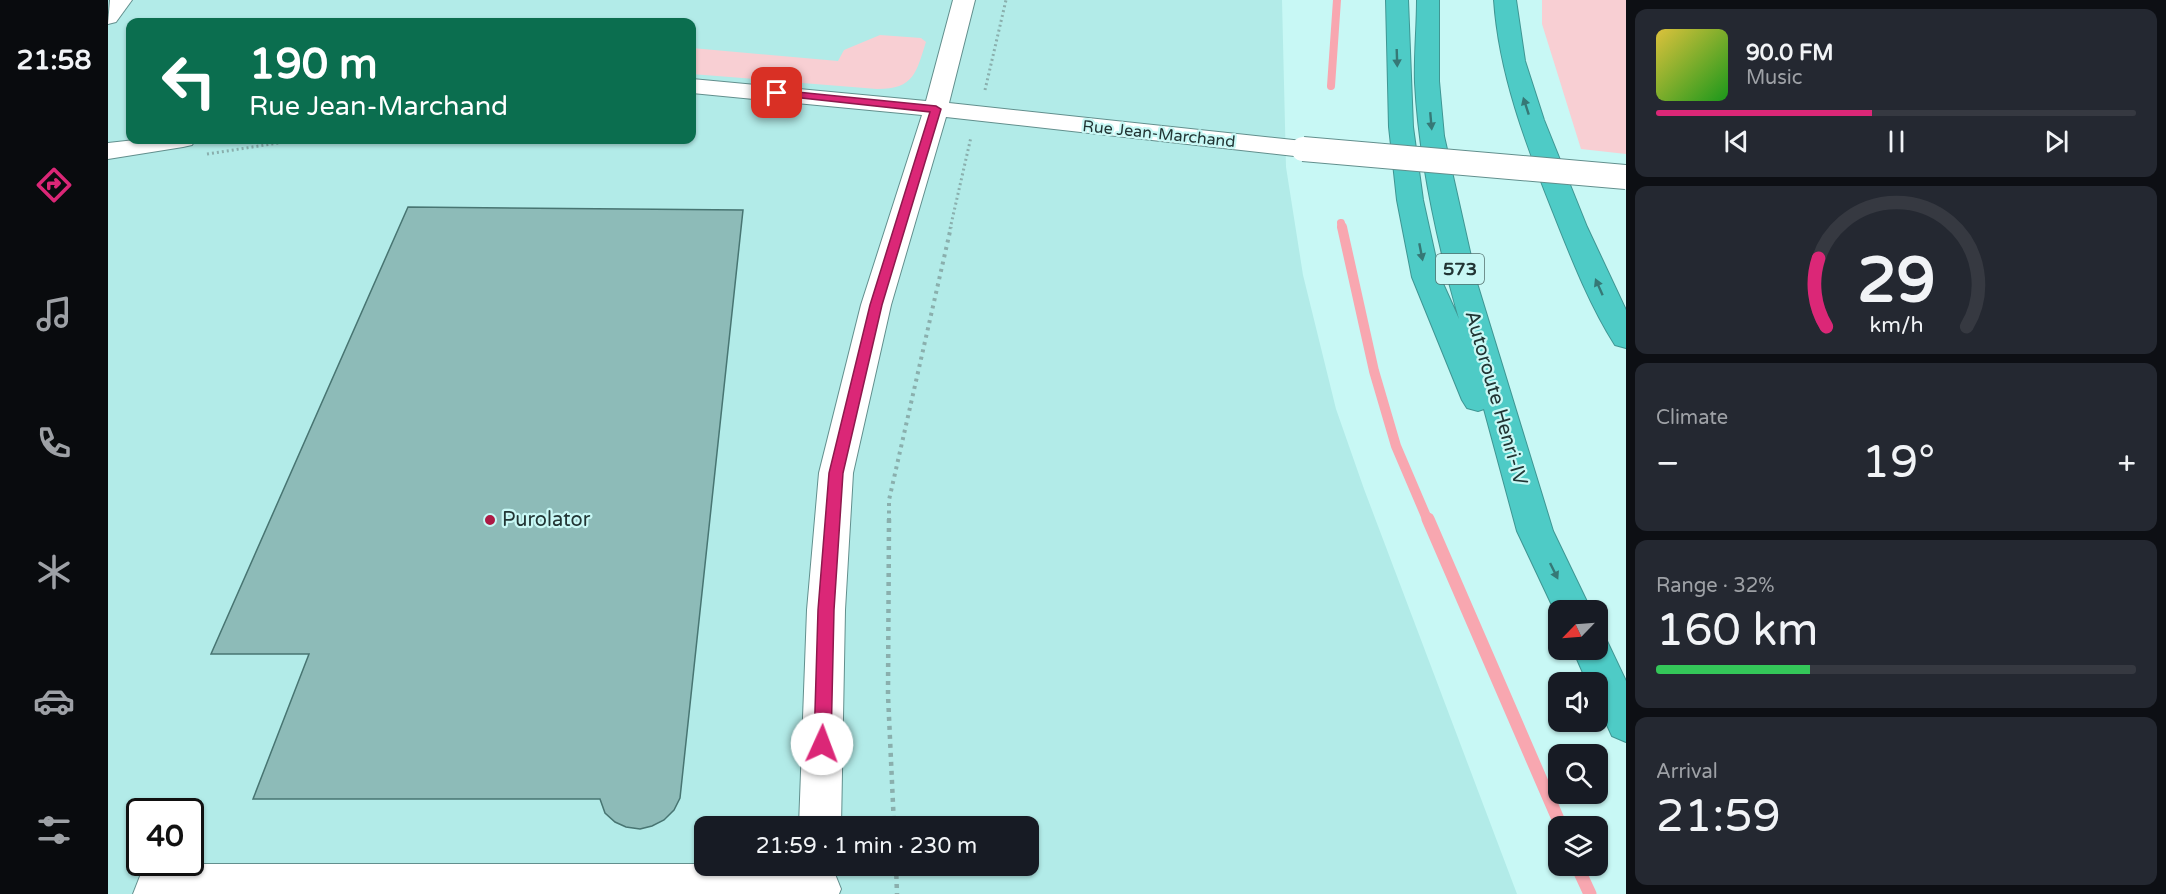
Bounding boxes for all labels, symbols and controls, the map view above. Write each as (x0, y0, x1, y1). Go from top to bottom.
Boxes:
text: 190 m (249, 39, 378, 90)
text: 90.0 FM (1746, 40, 1834, 66)
icon: left (150, 42, 228, 120)
text: 21:58 (17, 44, 91, 77)
one-way arrow (1393, 49, 1402, 68)
text: Music (1746, 66, 1802, 90)
pin (751, 67, 802, 118)
icon: arrive (760, 76, 793, 109)
text: Rue Jean-Marchand (249, 90, 508, 123)
one-way arrow (1521, 97, 1530, 115)
one-way arrow (1426, 112, 1436, 131)
street label: Rue Jean-Marchand (1082, 116, 1236, 152)
icon: previous (1720, 125, 1753, 158)
icon: pause (1880, 125, 1913, 158)
icon: next (2040, 125, 2073, 158)
icon: directions (33, 164, 75, 206)
one-way arrow (1417, 242, 1426, 261)
text: 29 (1857, 244, 1935, 319)
road number: 573 (1436, 254, 1484, 284)
one-way arrow (1594, 277, 1604, 295)
icon: music (33, 293, 75, 335)
street label: Autoroute Henri-IV (1460, 308, 1532, 488)
text: km/h (1869, 312, 1923, 338)
text: Climate (1656, 406, 1728, 430)
icon: phone (33, 422, 75, 464)
text: 19° (1862, 436, 1935, 490)
text: − (1656, 444, 1680, 483)
text: + (2117, 444, 2136, 483)
place label: Purolator (502, 508, 591, 532)
marker: Purolator (483, 513, 497, 527)
icon: climate (33, 551, 75, 593)
one-way arrow (1549, 562, 1559, 579)
text: Range · 32% (1656, 574, 1775, 598)
north arrow (1548, 600, 1608, 660)
map controls (1548, 600, 1608, 876)
text: 160 km (1656, 604, 1818, 658)
button: sound (1548, 672, 1608, 732)
icon: car (33, 680, 75, 722)
position arrow (790, 712, 854, 776)
button: search (1548, 744, 1608, 804)
text: Arrival (1656, 760, 1718, 784)
text: 21:59 (1656, 790, 1781, 844)
speed limit sign: 40 (126, 798, 204, 876)
icon: filters (33, 809, 75, 851)
button: layers (1548, 816, 1608, 876)
text: 21:59 · 1 min · 230 m (756, 833, 977, 859)

